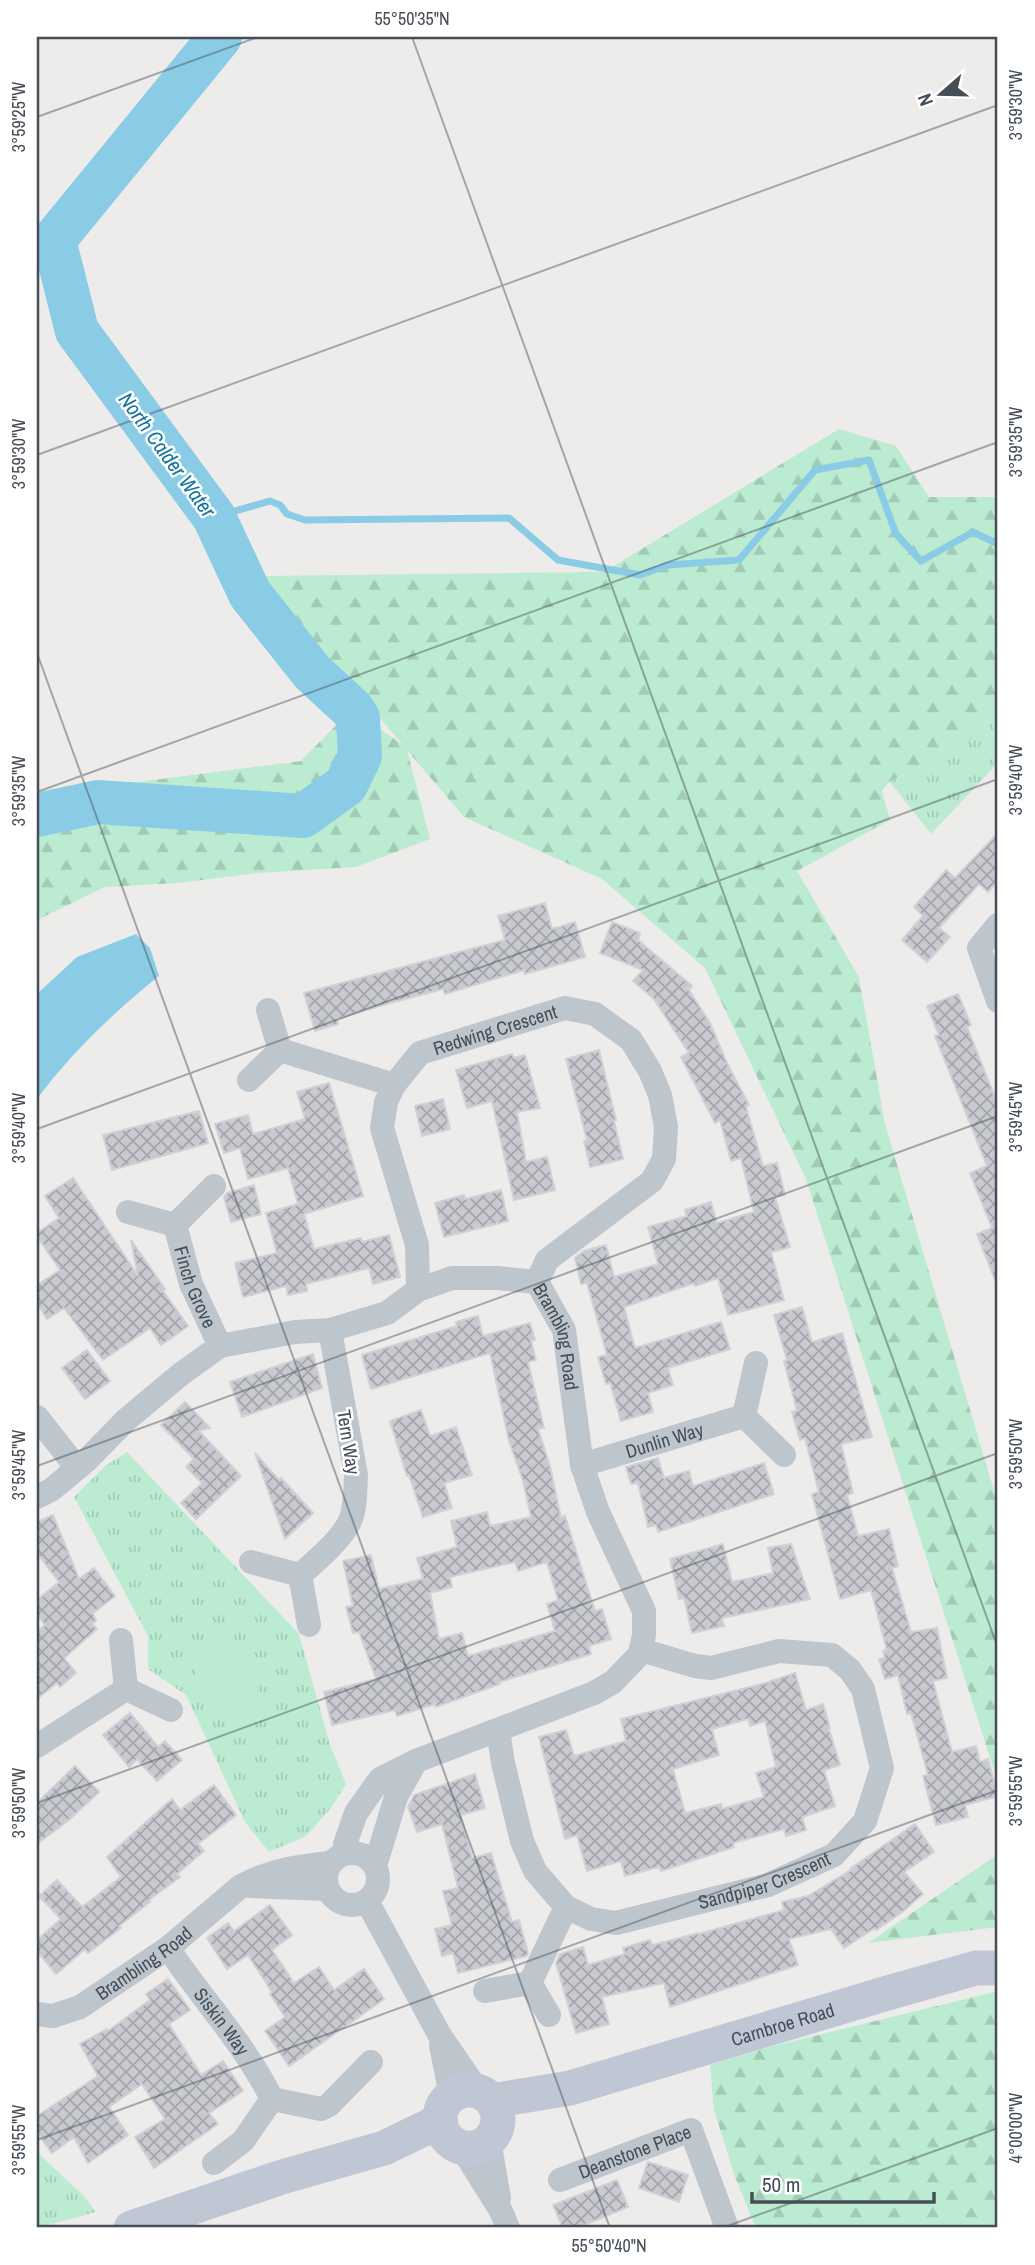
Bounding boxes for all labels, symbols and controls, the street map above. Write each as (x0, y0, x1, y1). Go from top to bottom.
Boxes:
text: 55°50'35"N (374, 6, 450, 31)
north arrow (906, 60, 976, 130)
text: 3°59'30"W (1003, 70, 1028, 140)
text: 3°59'25"W (6, 82, 31, 152)
text: N (911, 90, 939, 110)
water label: North Calder Water (112, 386, 223, 524)
text: 3°59'35"W (1003, 407, 1028, 477)
text: 3°59'30"W (6, 419, 31, 489)
text: 3°59'40"W (1003, 745, 1028, 815)
text: 3°59'35"W (6, 756, 31, 826)
street label: Redwing Crescent (430, 998, 561, 1061)
text: 3°59'45"W (1003, 1082, 1028, 1152)
text: 3°59'40"W (6, 1093, 31, 1163)
street label: Finch Grove (168, 1243, 223, 1332)
street label: Brambling Road (527, 1278, 585, 1392)
street label: Tern Way (331, 1408, 367, 1476)
street label: Dunlin Way (622, 1416, 707, 1464)
text: 3°59'50"W (1003, 1419, 1028, 1489)
text: 3°59'45"W (6, 1430, 31, 1500)
text: 3°59'55"W (1003, 1756, 1028, 1826)
text: 3°59'50"W (6, 1768, 31, 1838)
street label: Sandpiper Crescent (695, 1845, 835, 1915)
street label: Brambling Road (90, 1920, 198, 2006)
street label: Siskin Way (188, 1982, 256, 2061)
street label: Carnbroe Road (728, 1997, 837, 2052)
text: 4°00'00"W (1003, 2093, 1028, 2163)
text: 3°59'55"W (6, 2105, 31, 2175)
street label: Deanstone Place (575, 2118, 695, 2185)
scale bar (752, 2160, 934, 2204)
text: 50 m (762, 2170, 800, 2199)
text: 55°50'40"N (571, 2233, 647, 2258)

